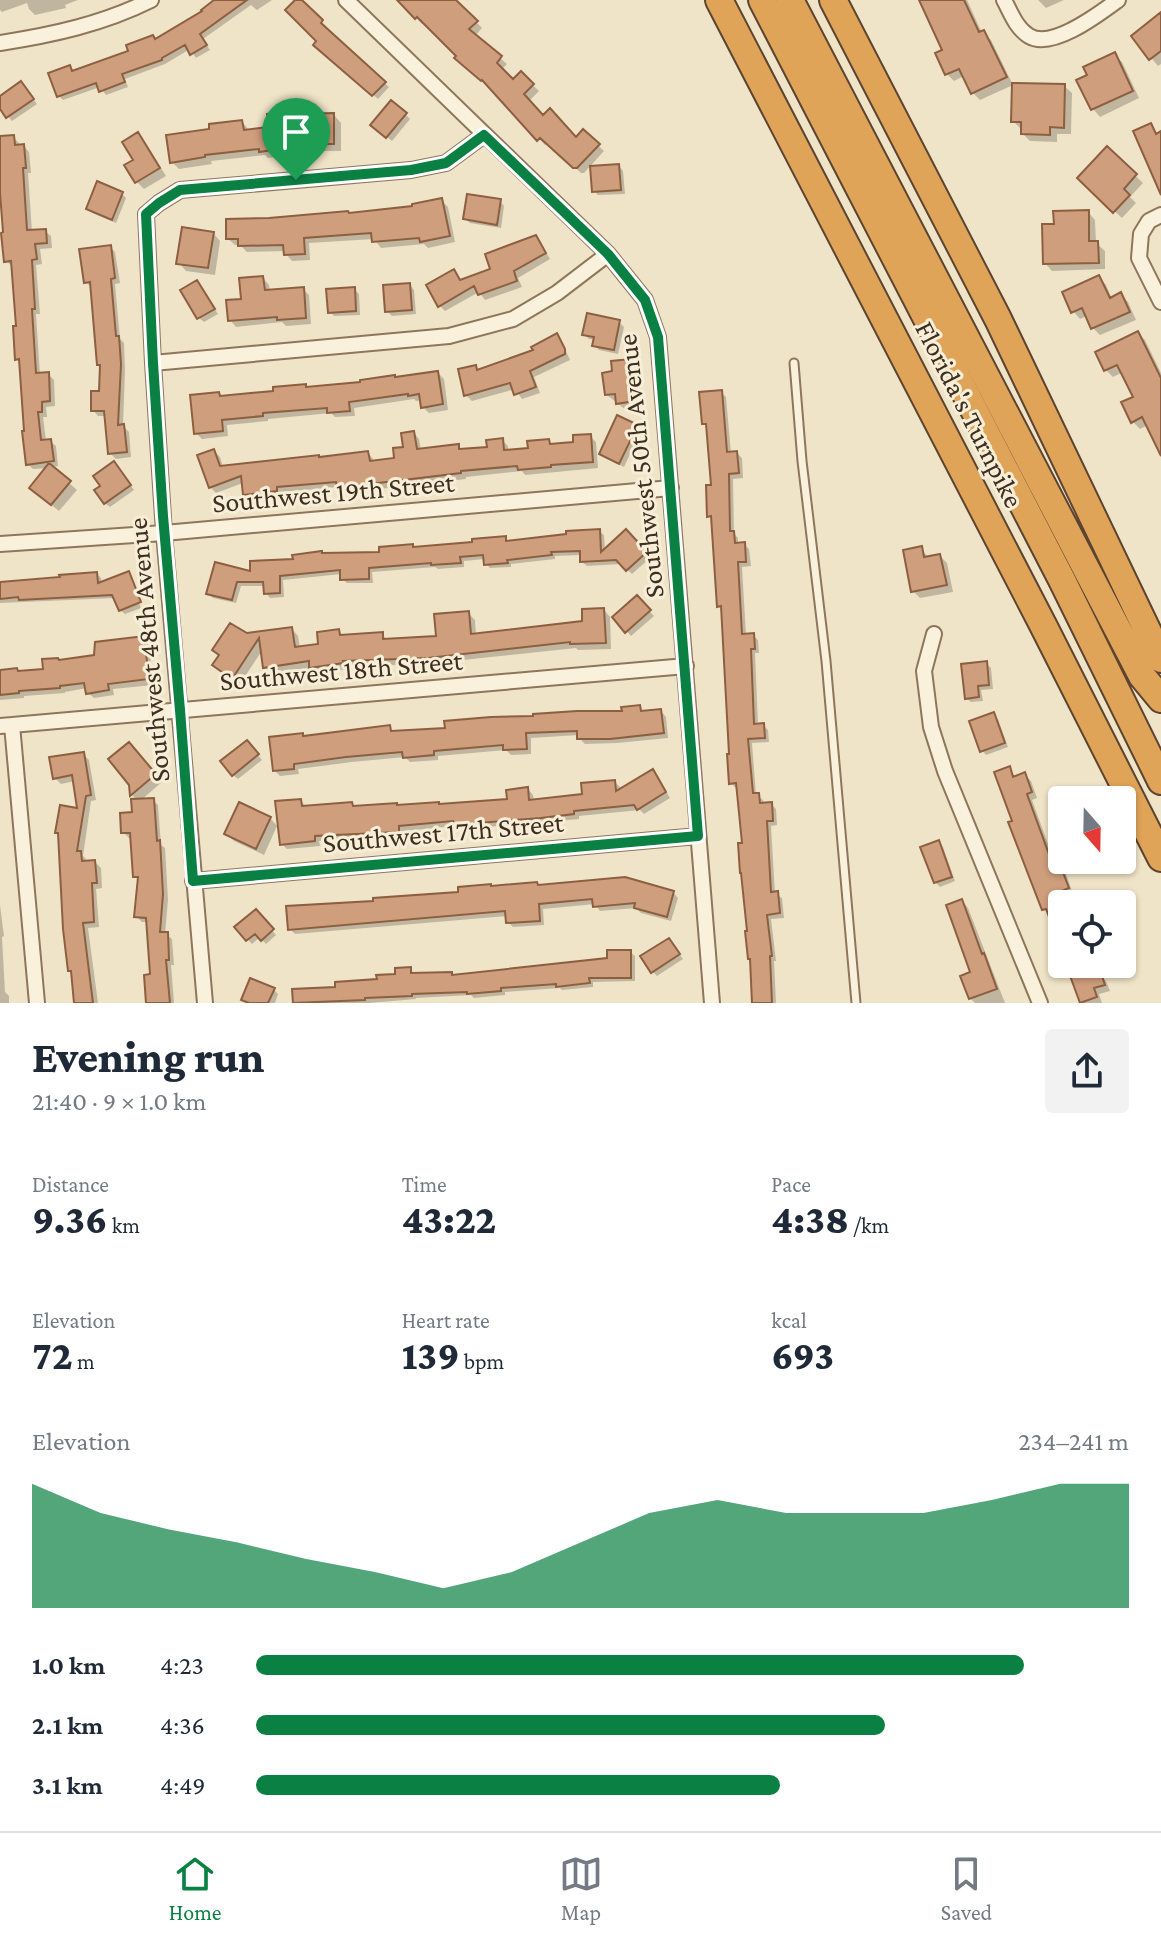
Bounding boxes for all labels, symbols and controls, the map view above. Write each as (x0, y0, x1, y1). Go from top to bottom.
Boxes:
pin (262, 98, 330, 180)
icon: arrive (274, 110, 318, 154)
street label: Florida's Turnpike (909, 316, 1030, 513)
street label: Southwest 50th Avenue (611, 332, 670, 600)
street label: Southwest 19th Street (211, 466, 456, 519)
street label: Southwest 48th Avenue (121, 516, 176, 784)
street label: Southwest 18th Street (218, 644, 464, 697)
north arrow (1048, 786, 1136, 874)
map controls (1048, 786, 1136, 978)
street label: Southwest 17th Street (321, 806, 565, 858)
button: locate (1048, 890, 1136, 978)
button: share (1045, 1029, 1129, 1113)
text: Evening run (32, 1033, 264, 1081)
text: 21:40 · 9 × 1.0 km (32, 1087, 206, 1116)
text: Distance (32, 1172, 109, 1197)
text: Time (402, 1172, 447, 1197)
text: Pace (771, 1172, 811, 1197)
text: 9.36 (32, 1197, 108, 1242)
text: 43:22 (402, 1197, 496, 1242)
text: 4:38 (771, 1197, 849, 1242)
text: km (108, 1213, 140, 1238)
text: /km (849, 1213, 889, 1238)
text: Elevation (32, 1308, 115, 1333)
text: Heart rate (402, 1308, 490, 1333)
text: kcal (771, 1308, 807, 1333)
text: 72 (32, 1333, 73, 1378)
text: 139 (402, 1333, 460, 1378)
text: 693 (771, 1333, 834, 1378)
text: m (73, 1349, 95, 1374)
text: bpm (460, 1349, 504, 1374)
text: Elevation (32, 1427, 130, 1456)
text: 234–241 m (1018, 1427, 1129, 1456)
text: 1.0 km (32, 1651, 105, 1680)
text: 4:23 (160, 1651, 204, 1680)
text: 2.1 km (32, 1711, 103, 1740)
text: 4:36 (160, 1711, 205, 1740)
text: 3.1 km (32, 1771, 103, 1800)
text: 4:49 (160, 1771, 205, 1800)
tab: Home (169, 1852, 221, 1925)
tab: Map (559, 1852, 603, 1925)
tab: Saved (941, 1852, 992, 1925)

